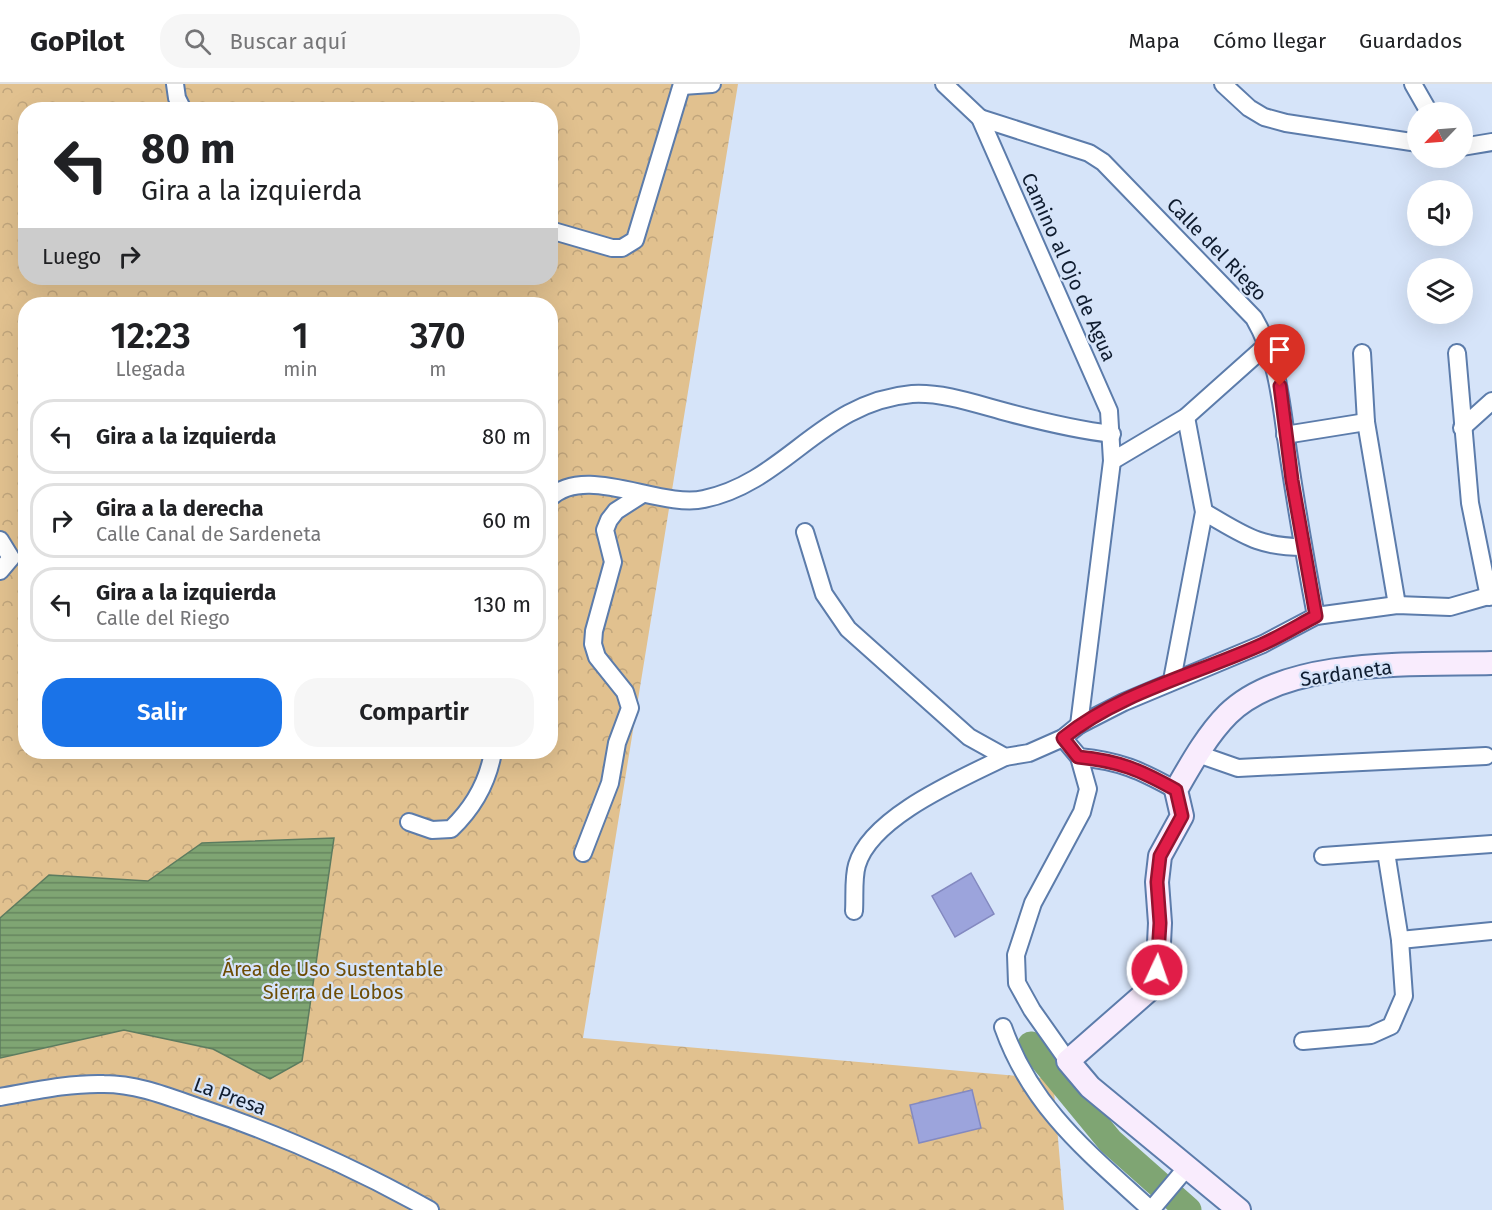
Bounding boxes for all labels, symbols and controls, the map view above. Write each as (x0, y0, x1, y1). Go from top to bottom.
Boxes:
search box (160, 14, 580, 68)
text: GoPilot (30, 25, 124, 58)
icon: search (181, 25, 214, 58)
text: Buscar aquí (229, 28, 347, 55)
text: Mapa (1128, 28, 1180, 54)
text: Cómo llegar (1213, 28, 1326, 54)
text: Guardados (1359, 28, 1462, 54)
north arrow (1407, 102, 1473, 168)
map controls (1407, 102, 1473, 324)
text: 80 m (141, 124, 235, 174)
icon: left (42, 126, 120, 204)
street label: Camino al Ojo de Agua (1017, 169, 1121, 365)
text: Gira a la izquierda (141, 175, 362, 207)
button: sound (1407, 180, 1473, 246)
street label: Calle del Riego (1162, 192, 1272, 306)
icon: right (113, 240, 146, 273)
text: Luego (42, 243, 101, 270)
button: layers (1407, 258, 1473, 324)
text: 12:23 (110, 314, 191, 358)
text: 1 (292, 314, 309, 358)
text: 370 (410, 314, 466, 358)
pin (1254, 324, 1305, 386)
icon: arrive (1263, 333, 1296, 366)
text: Llegada (116, 357, 186, 381)
text: min (283, 357, 318, 381)
text: m (429, 357, 446, 381)
icon: left (45, 420, 78, 453)
text: Gira a la izquierda (96, 423, 276, 450)
text: 80 m (482, 423, 531, 450)
text: Gira a la derecha (96, 495, 264, 522)
icon: right (45, 504, 78, 537)
text: 60 m (482, 507, 531, 534)
text: Calle Canal de Sardeneta (96, 522, 321, 546)
text: Gira a la izquierda (96, 579, 276, 606)
icon: left (45, 588, 78, 621)
text: 130 m (474, 591, 531, 618)
text: Calle del Riego (96, 606, 230, 630)
street label: Sardaneta (1299, 655, 1393, 691)
button: Salir (42, 678, 282, 747)
button: Compartir (294, 678, 534, 747)
position arrow (1125, 938, 1189, 1002)
park label: Área de Uso Sustentable Sierra de Lobos (223, 957, 444, 1004)
street label: La Presa (191, 1072, 269, 1120)

